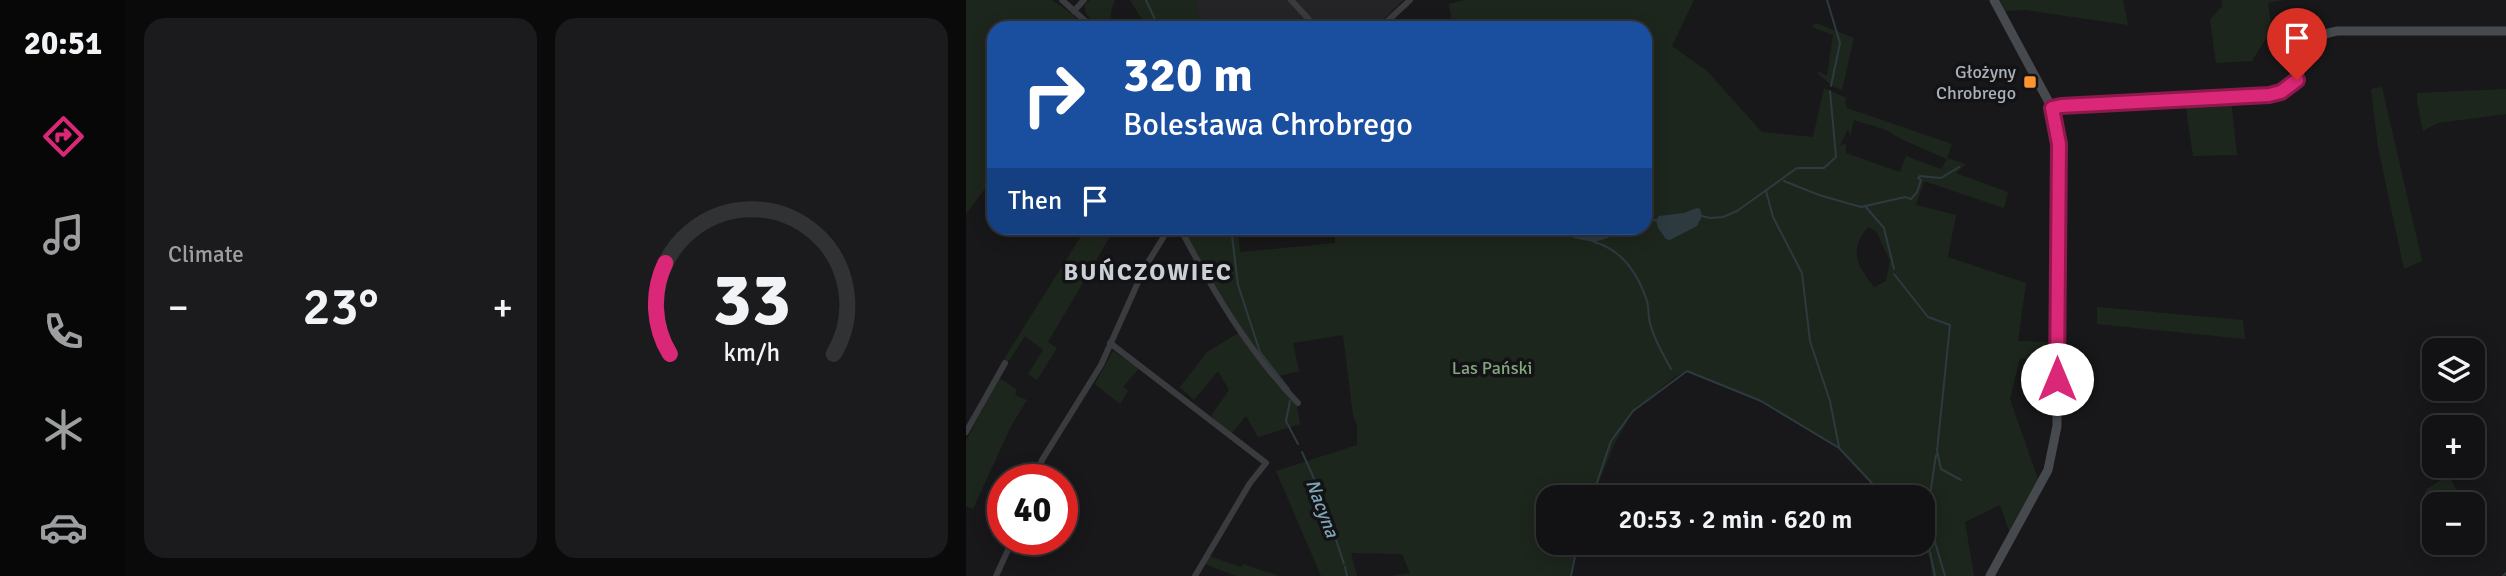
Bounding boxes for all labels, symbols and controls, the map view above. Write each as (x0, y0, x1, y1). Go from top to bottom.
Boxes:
pin (2267, 8, 2327, 80)
icon: arrive (2278, 19, 2316, 57)
text: 20:51 (24, 24, 102, 63)
text: 320 m (1123, 45, 1253, 105)
icon: right (1008, 49, 1099, 140)
place label: Głożyny Chrobrego (1936, 61, 2017, 104)
marker: Głożyny Chrobrego (2022, 74, 2038, 90)
text: Bolesława Chrobrego (1123, 105, 1413, 144)
icon: directions (39, 112, 88, 161)
icon: arrive (1076, 182, 1114, 220)
text: Then (1008, 185, 1062, 217)
icon: music (39, 210, 88, 259)
text: Climate (168, 240, 244, 269)
text: 33 (712, 256, 791, 345)
district label: BUŃCZOWIEC (1063, 257, 1233, 287)
text: 23° (302, 275, 379, 339)
text: − (168, 284, 189, 331)
text: + (492, 284, 513, 331)
icon: phone (39, 307, 88, 356)
text: km/h (723, 337, 780, 368)
map controls (2422, 338, 2485, 555)
button: layers (2422, 338, 2485, 401)
position arrow (2020, 342, 2094, 416)
park label: Las Pański (1452, 357, 1532, 379)
icon: climate (39, 405, 88, 454)
button: + (2422, 415, 2485, 478)
speed limit sign: 40 (987, 464, 1078, 555)
water label: Nacyna (1300, 476, 1345, 542)
button: − (2422, 492, 2485, 555)
icon: car (39, 503, 88, 552)
text: 20:53 · 2 min · 620 m (1619, 504, 1852, 536)

